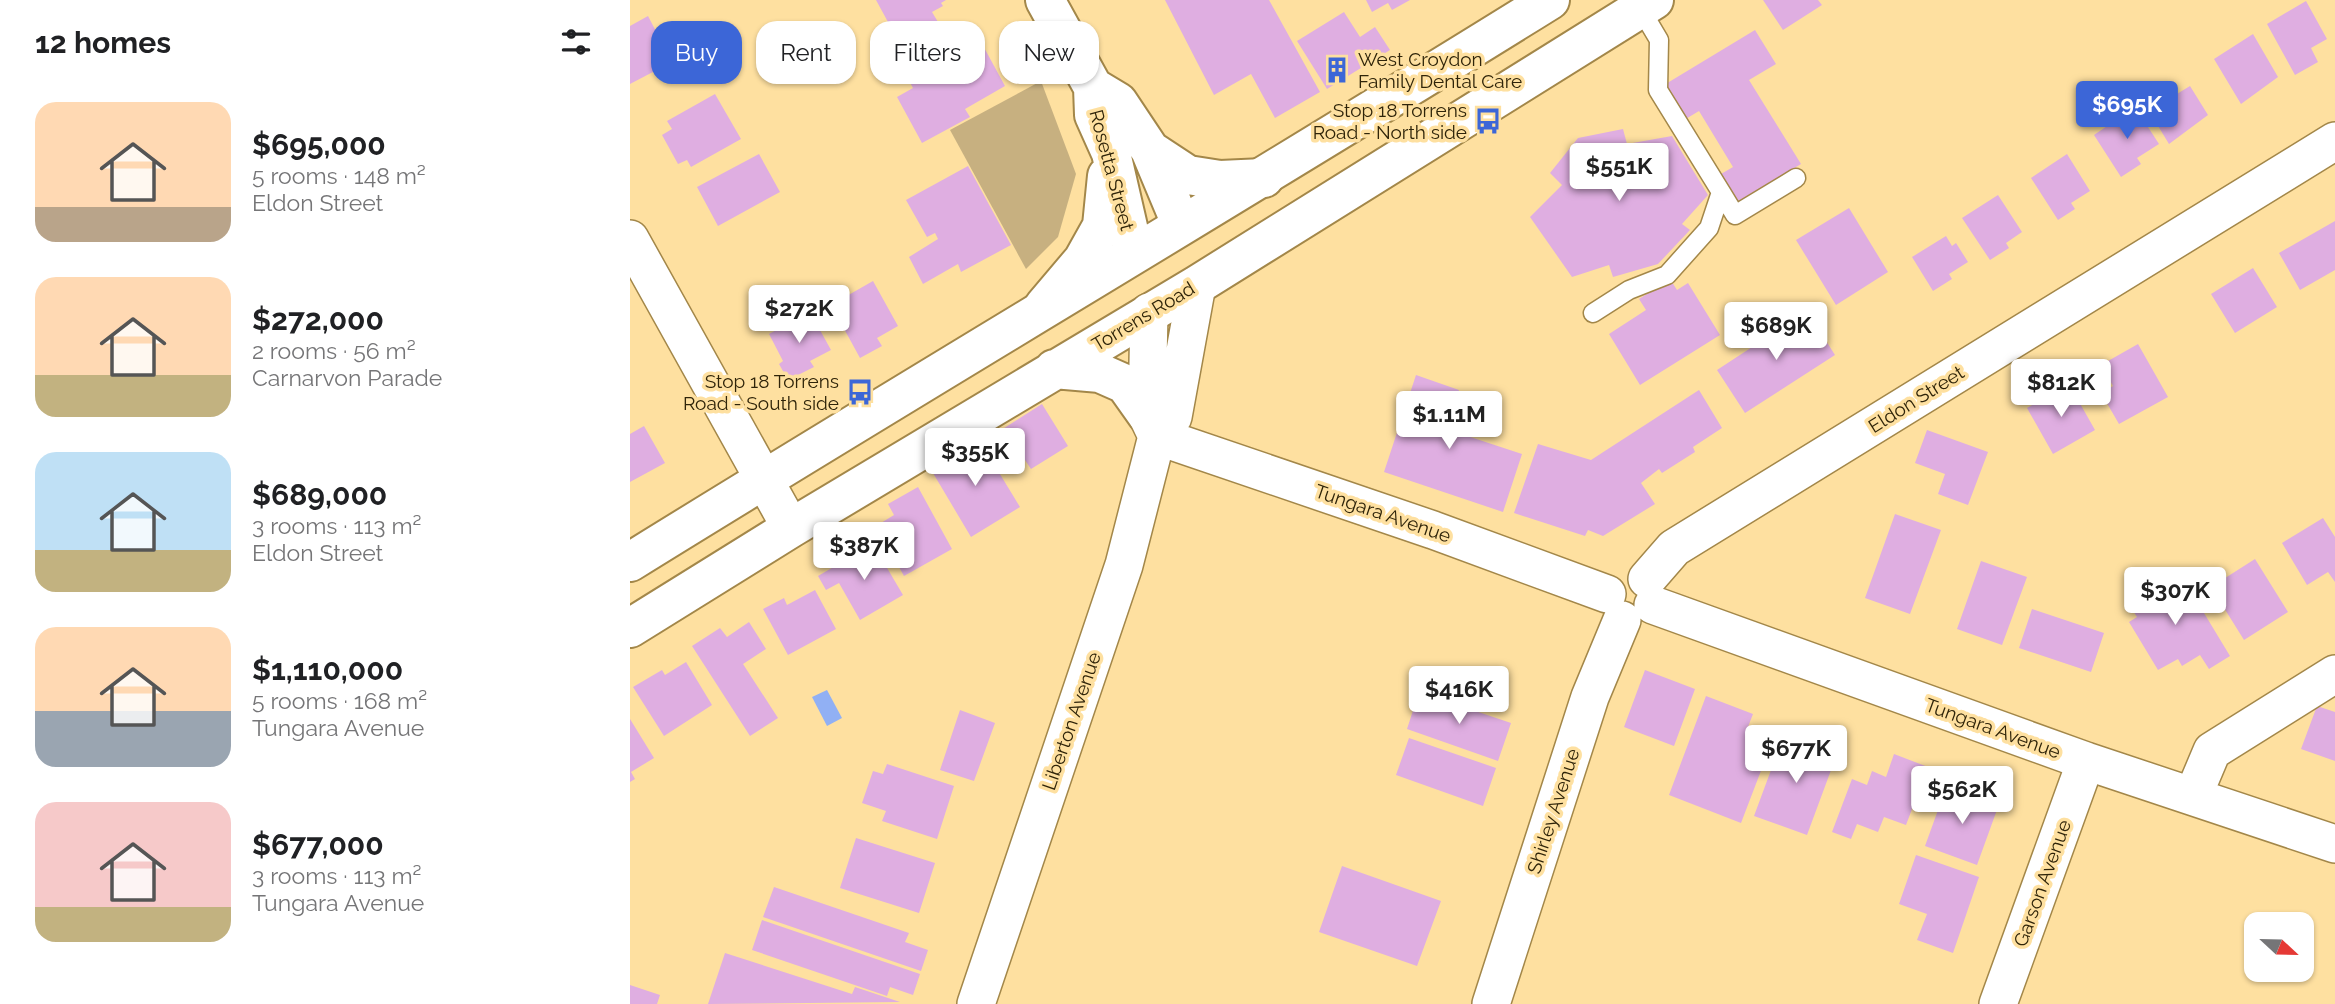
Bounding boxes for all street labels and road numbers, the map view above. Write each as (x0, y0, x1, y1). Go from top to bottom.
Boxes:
street label: Rosetta Street (1085, 107, 1139, 233)
street label: Torrens Road (1088, 277, 1198, 355)
street label: Eldon Street (1864, 361, 1968, 437)
street label: Tungara Avenue (1312, 479, 1454, 547)
street label: Liberton Avenue (1037, 649, 1105, 793)
street label: Tungara Avenue (1922, 693, 2064, 763)
street label: Shirley Avenue (1522, 746, 1584, 876)
street label: Garson Avenue (2009, 817, 2075, 949)

